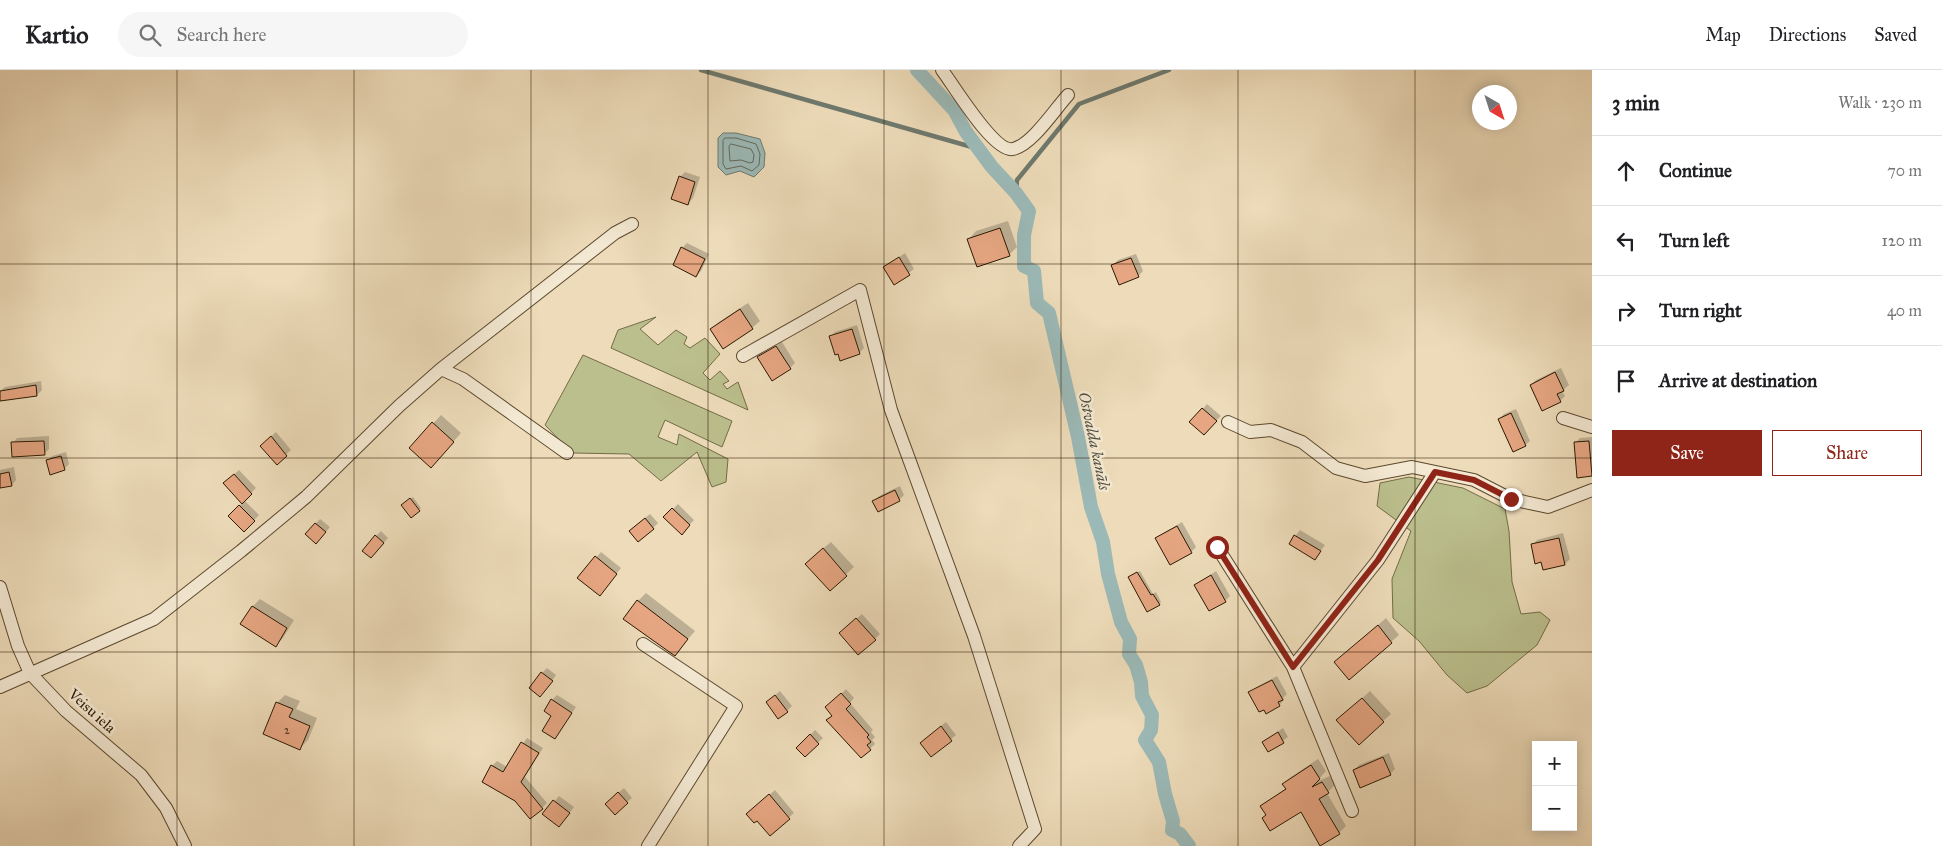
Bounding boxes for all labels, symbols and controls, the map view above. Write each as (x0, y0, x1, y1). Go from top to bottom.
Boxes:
search box (118, 12, 468, 57)
text: Kartio (25, 20, 88, 50)
icon: search (136, 21, 164, 49)
text: Search here (176, 23, 266, 46)
text: Map (1705, 24, 1741, 46)
text: Directions (1769, 24, 1846, 46)
text: Saved (1874, 24, 1917, 46)
north arrow (1472, 85, 1517, 130)
text: 3 min (1612, 90, 1660, 116)
text: Walk · 230 m (1838, 93, 1922, 112)
icon: ahead (1612, 157, 1640, 185)
text: Continue (1659, 159, 1732, 182)
text: 70 m (1887, 161, 1922, 180)
icon: left (1612, 227, 1640, 255)
text: Turn left (1659, 229, 1729, 252)
text: 120 m (1882, 231, 1922, 250)
icon: right (1612, 297, 1640, 325)
text: Turn right (1659, 299, 1742, 322)
text: 40 m (1887, 301, 1922, 320)
icon: arrive (1612, 367, 1640, 395)
text: Arrive at destination (1659, 369, 1817, 392)
water label: Ostvalda kanāls (1075, 390, 1114, 492)
button: Save (1612, 430, 1762, 476)
button: Share (1772, 430, 1922, 476)
route end (1500, 488, 1523, 511)
route start (1206, 536, 1229, 559)
street label: Veisu iela (64, 685, 120, 737)
house number: 2 (284, 723, 290, 737)
map controls (1532, 741, 1577, 831)
button: + (1532, 741, 1577, 786)
button: − (1532, 786, 1577, 831)

